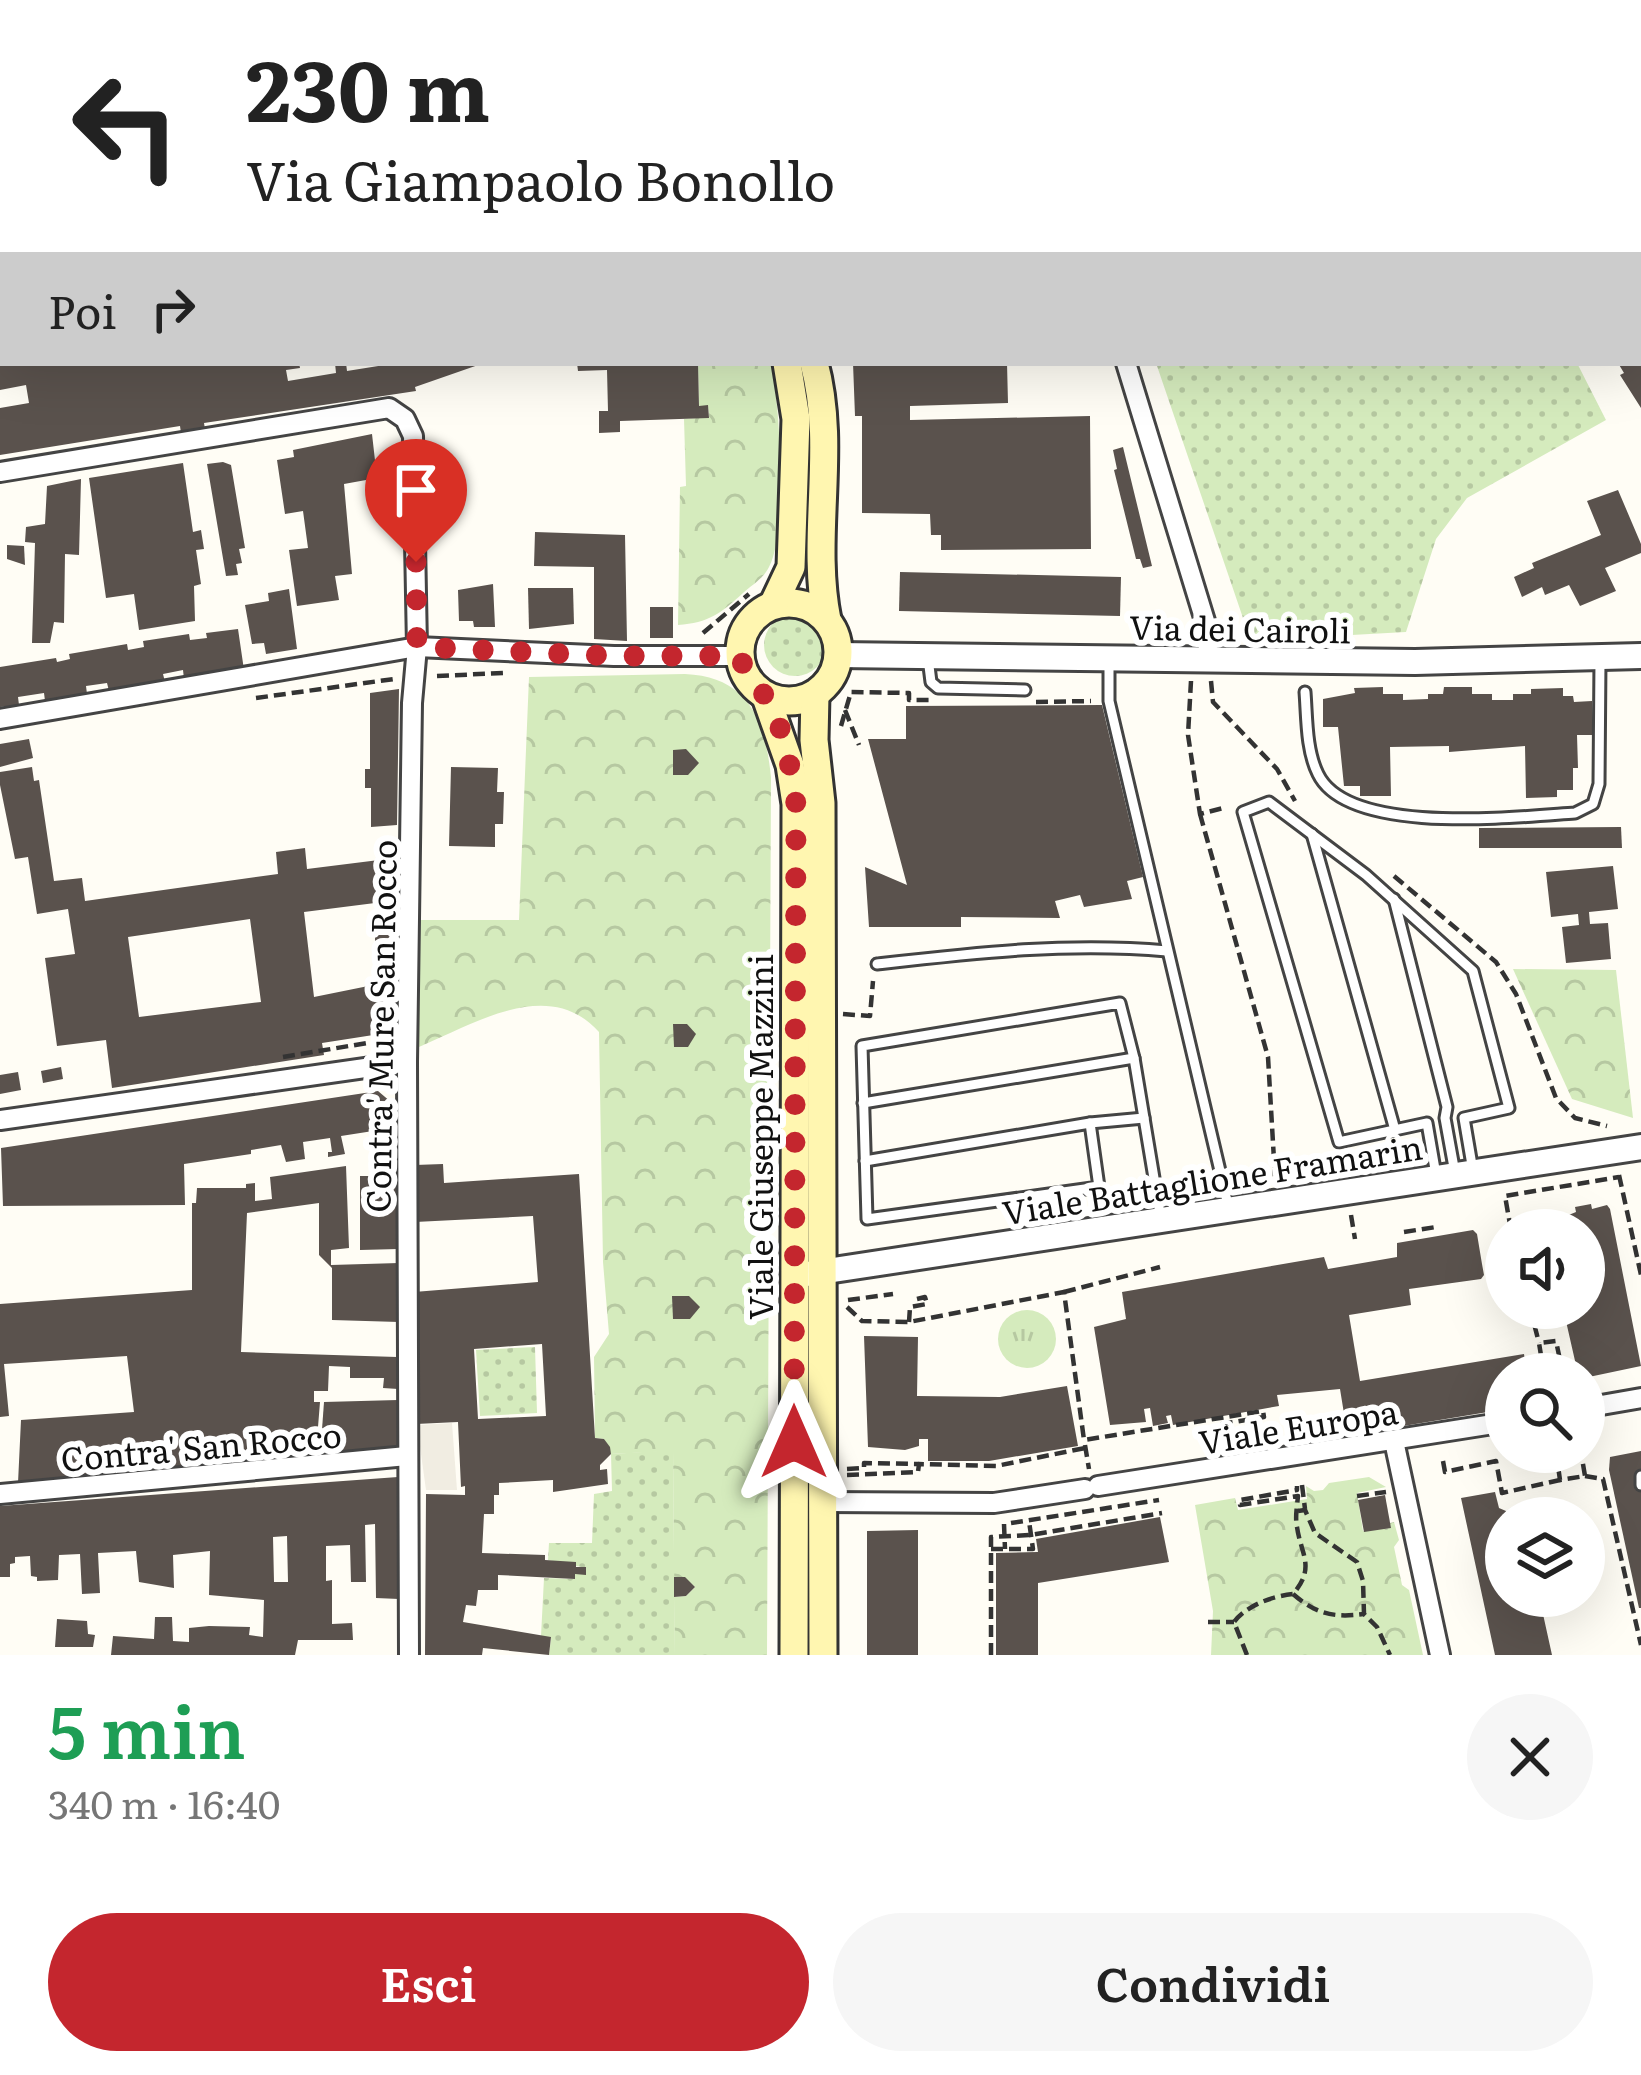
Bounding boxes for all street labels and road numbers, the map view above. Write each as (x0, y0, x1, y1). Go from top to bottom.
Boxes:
street label: Via dei Cairoli (1129, 601, 1351, 653)
street label: Contra' Mure San Rocco (351, 839, 407, 1213)
street label: Viale Giuseppe Mazzini (734, 954, 783, 1320)
street label: Viale Battaglione Framarin (998, 1121, 1426, 1235)
street label: Viale Europa (1195, 1385, 1401, 1465)
street label: Contra' San Rocco (59, 1408, 343, 1482)

